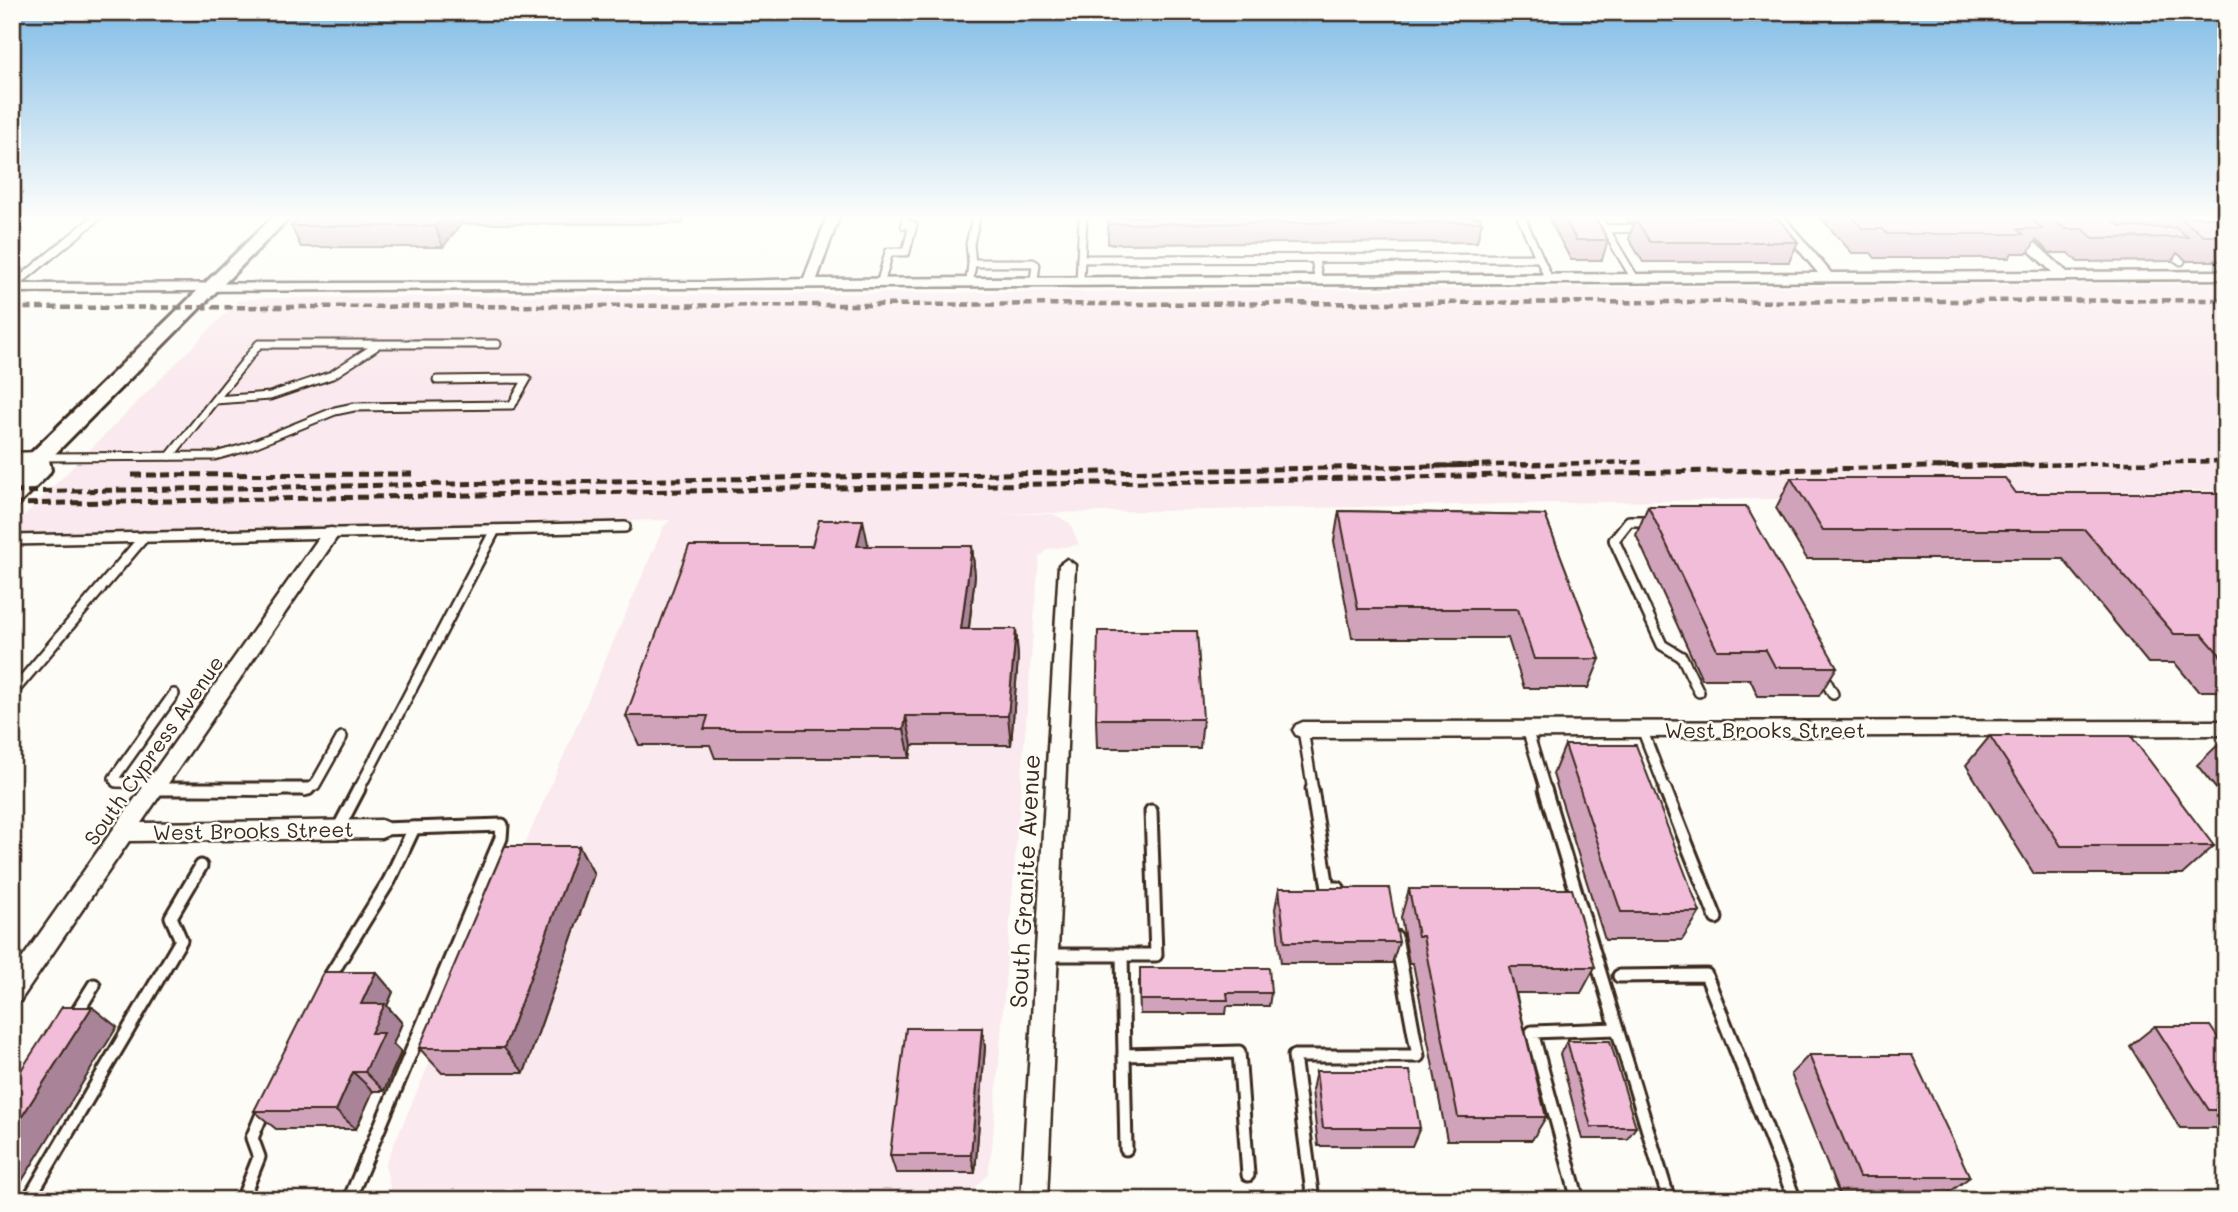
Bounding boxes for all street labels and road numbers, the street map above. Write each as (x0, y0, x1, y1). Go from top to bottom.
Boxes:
street label: South Cypress Avenue (77, 650, 229, 850)
street label: West Brooks Street (1664, 716, 1866, 743)
street label: South Granite Avenue (1002, 753, 1046, 1009)
street label: West Brooks Street (152, 815, 354, 845)

